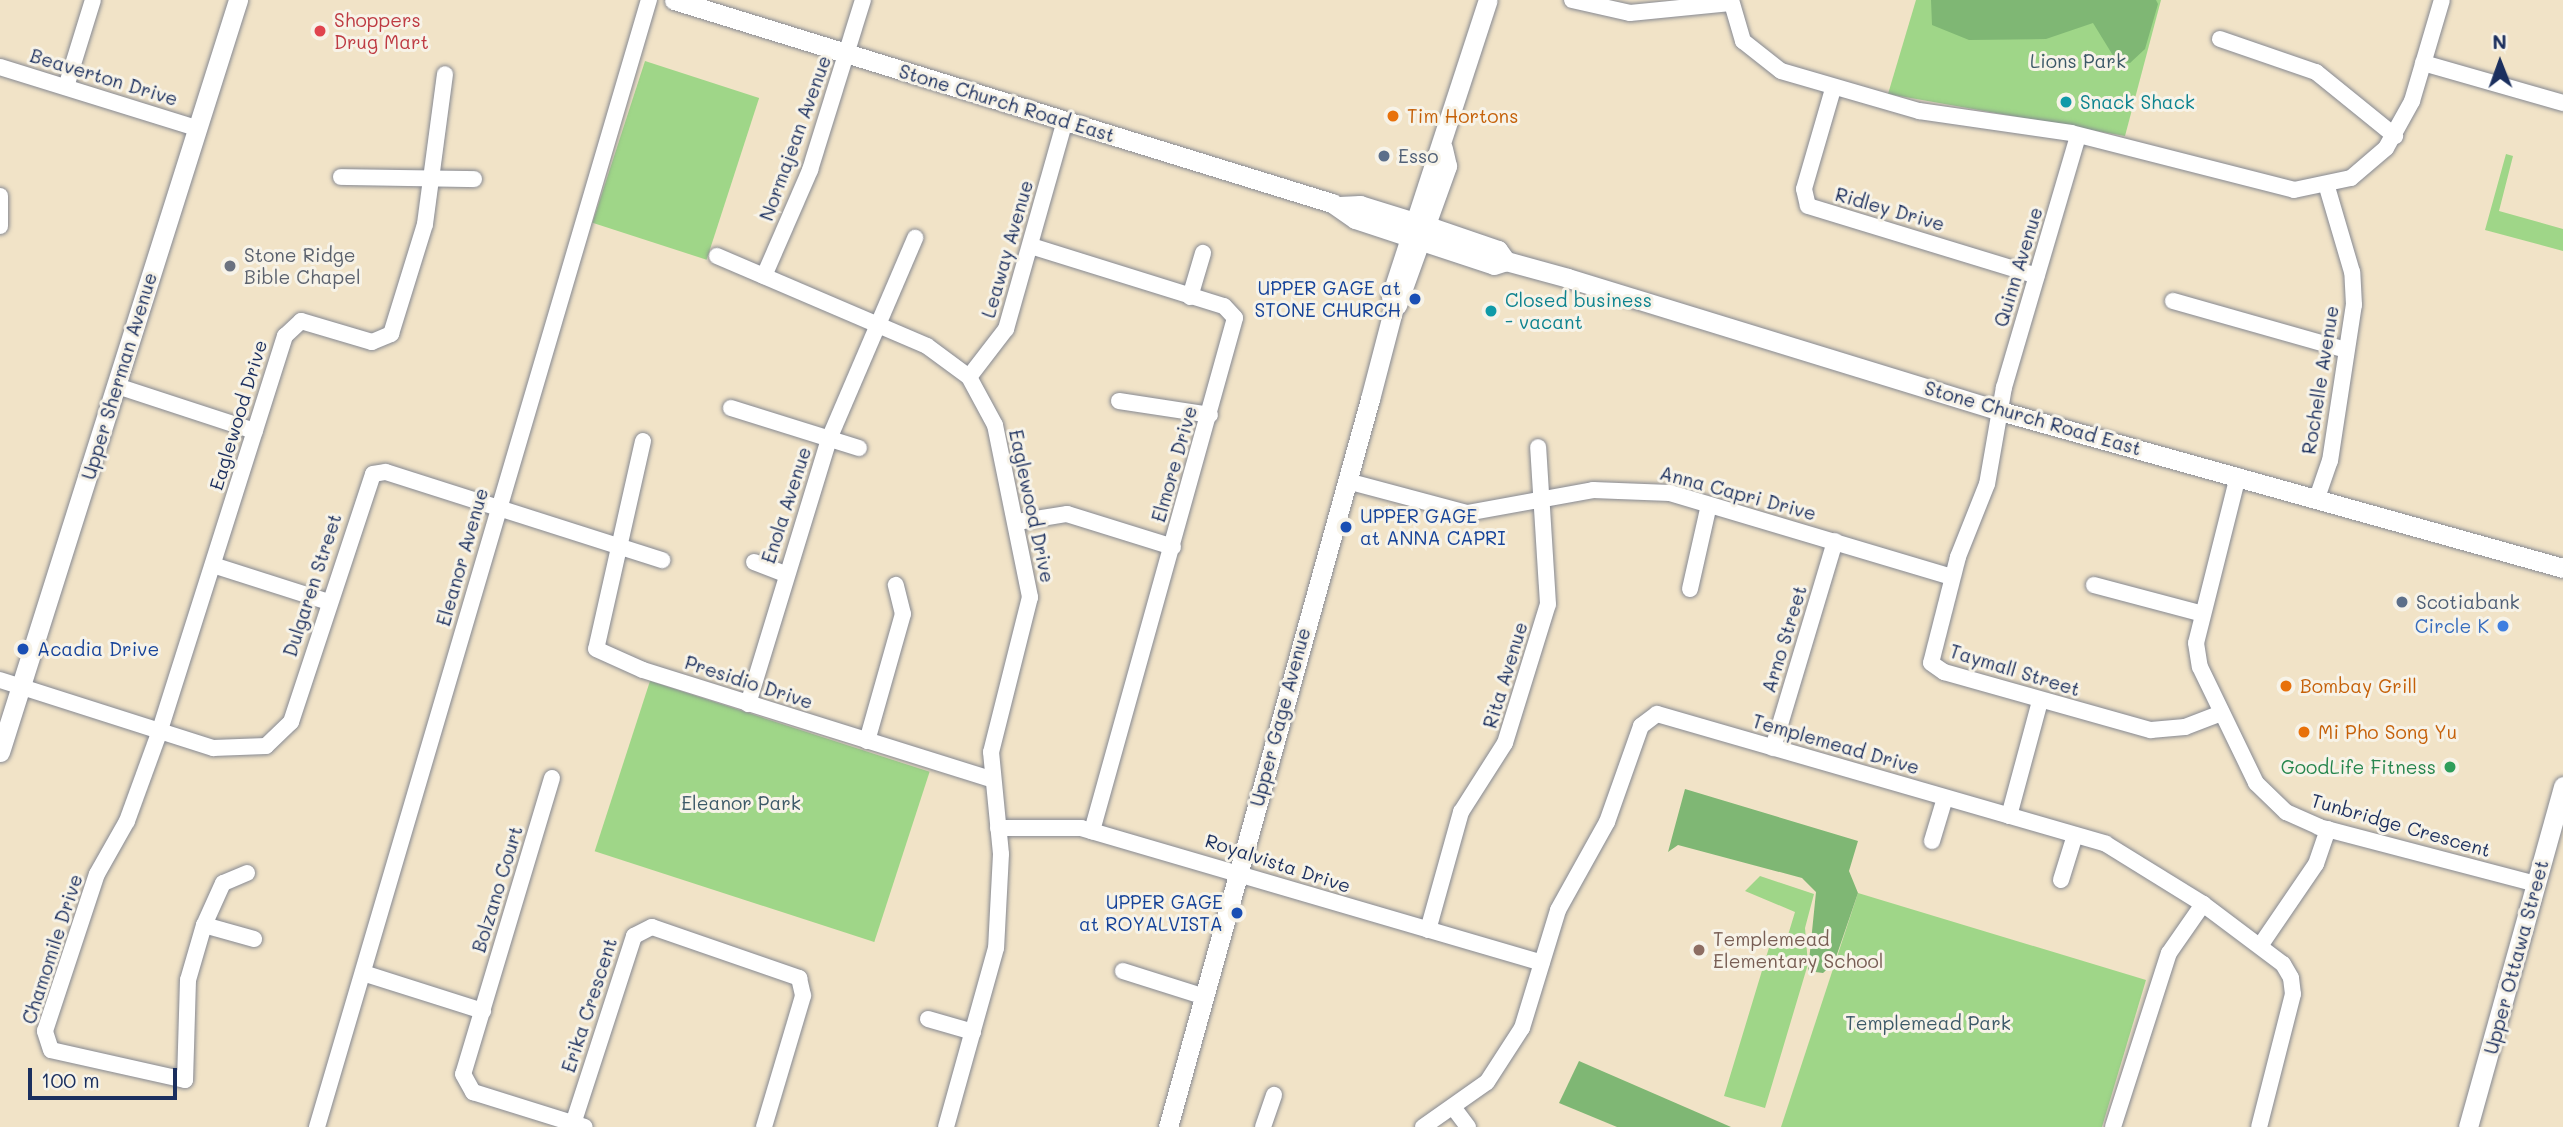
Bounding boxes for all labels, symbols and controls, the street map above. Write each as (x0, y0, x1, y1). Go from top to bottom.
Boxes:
place label: Shoppers Drug Mart (334, 9, 429, 53)
marker: Shoppers Drug Mart (312, 23, 328, 39)
north arrow (2465, 28, 2535, 98)
text: N (2492, 29, 2507, 54)
street label: Beaverton Drive (27, 44, 181, 110)
park label: Lions Park (2030, 50, 2126, 72)
street label: Normajean Avenue (755, 52, 835, 224)
street label: Stone Church Road East (896, 59, 1118, 147)
place label: Snack Shack (2080, 91, 2195, 113)
marker: Snack Shack (2058, 94, 2074, 110)
place label: Tim Hortons (1407, 105, 1518, 127)
marker: Tim Hortons (1385, 108, 1401, 124)
place label: Esso (1398, 145, 1439, 167)
marker: Esso (1376, 148, 1392, 164)
street label: Leaway Avenue (976, 178, 1038, 320)
street label: Ridley Drive (1833, 182, 1947, 236)
street label: Quinn Avenue (1989, 204, 2047, 330)
place label: Stone Ridge Bible Chapel (244, 244, 361, 288)
marker: Stone Ridge Bible Chapel (222, 258, 238, 274)
street label: Upper Sherman Avenue (77, 270, 161, 482)
place label: UPPER GAGE at STONE CHURCH (1255, 277, 1401, 321)
place label: Closed business - vacant (1505, 289, 1652, 333)
marker: UPPER GAGE at STONE CHURCH (1407, 291, 1423, 307)
marker: Closed business - vacant (1483, 303, 1499, 319)
street label: Rochelle Avenue (2297, 304, 2343, 456)
street label: Eaglewood Drive (204, 337, 272, 493)
street label: Stone Church Road East (1922, 376, 2144, 460)
street label: Elmore Drive (1147, 403, 1201, 525)
street label: Eaglewood Drive (1005, 427, 1059, 585)
street label: Enola Avenue (756, 444, 816, 566)
street label: Anna Capri Drive (1657, 461, 1819, 525)
street label: Eleanor Avenue (431, 485, 493, 629)
place label: UPPER GAGE at ANNA CAPRI (1360, 505, 1506, 549)
street label: Dulgaren Street (278, 510, 346, 660)
marker: UPPER GAGE at ANNA CAPRI (1338, 519, 1354, 535)
street label: Arno Street (1757, 583, 1811, 695)
place label: Scotiabank (2416, 591, 2520, 613)
marker: Scotiabank (2394, 594, 2410, 610)
place label: Circle K (2415, 615, 2489, 637)
marker: Circle K (2495, 618, 2511, 634)
street label: Rita Avenue (1478, 619, 1532, 731)
street label: Upper Gage Avenue (1245, 625, 1315, 809)
place label: Acadia Drive (37, 638, 159, 660)
street label: Taymall Street (1947, 639, 2083, 701)
marker: Acadia Drive (15, 641, 31, 657)
street label: Presidio Drive (682, 651, 816, 713)
place label: Bombay Grill (2300, 675, 2417, 697)
marker: Bombay Grill (2278, 678, 2294, 694)
street label: Templemead Drive (1750, 709, 1922, 779)
place label: Mi Pho Song Yu (2318, 721, 2457, 743)
marker: Mi Pho Song Yu (2296, 724, 2312, 740)
place label: GoodLife Fitness (2281, 756, 2436, 778)
marker: GoodLife Fitness (2442, 759, 2458, 775)
street label: Tunbridge Crescent (2309, 788, 2493, 862)
park label: Eleanor Park (681, 792, 801, 814)
street label: Bolzano Court (467, 823, 527, 955)
street label: Royalvista Drive (1202, 829, 1354, 897)
street label: Upper Ottawa Street (2479, 857, 2553, 1057)
street label: Chamomile Drive (17, 871, 87, 1027)
place label: UPPER GAGE at ROYALVISTA (1079, 891, 1223, 935)
marker: UPPER GAGE at ROYALVISTA (1229, 905, 1245, 921)
place label: Templemead Elementary School (1713, 928, 1883, 972)
street label: Erika Crescent (557, 935, 621, 1075)
marker: Templemead Elementary School (1691, 942, 1707, 958)
park label: Templemead Park (1845, 1012, 2011, 1034)
scale bar (32, 1054, 180, 1098)
text: 100 m (41, 1066, 100, 1093)

